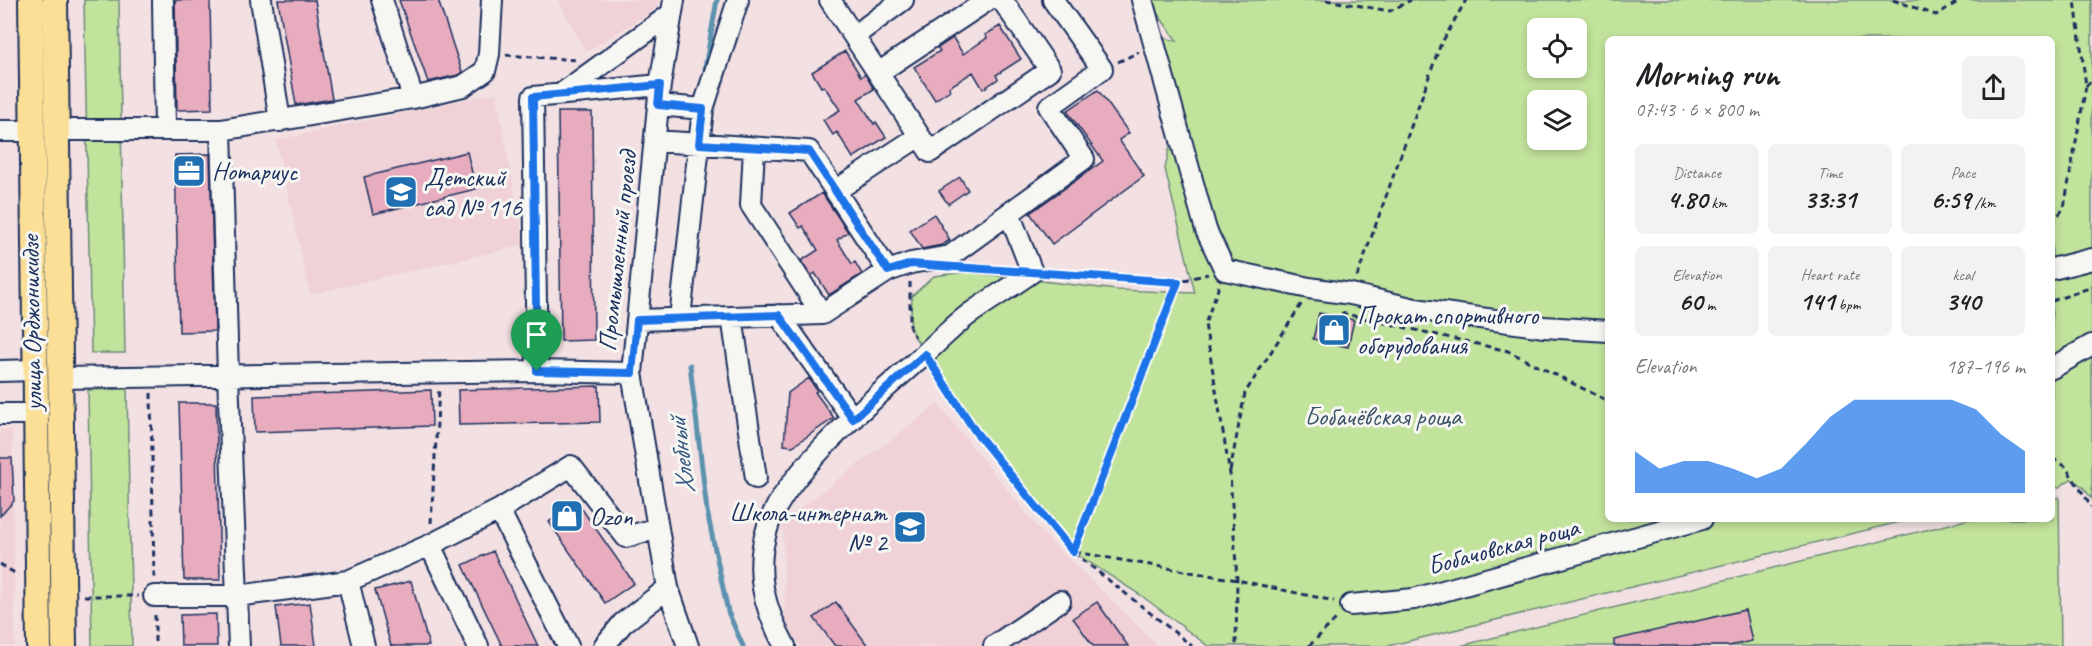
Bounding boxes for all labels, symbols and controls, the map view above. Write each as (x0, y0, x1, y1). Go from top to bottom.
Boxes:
map controls (1527, 18, 1587, 150)
button: locate (1527, 18, 1587, 78)
text: Morning run (1635, 53, 1779, 95)
button: share (1962, 56, 2025, 119)
button: layers (1527, 90, 1587, 150)
text: 07:43 · 6 × 800 m (1635, 97, 1759, 122)
street label: Промышленный проезд (591, 146, 645, 353)
office icon: Нотариус (171, 153, 207, 189)
place label: Нотариус (212, 155, 298, 188)
place label: Детский сад № 116 (424, 161, 523, 224)
text: Distance (1673, 163, 1721, 183)
text: Time (1818, 163, 1842, 183)
text: Pace (1951, 163, 1975, 183)
school or university icon: Детский сад № 116 (383, 174, 419, 210)
text: 4.80 (1667, 183, 1707, 216)
text: 33:31 (1804, 183, 1856, 216)
text: 6:59 (1931, 183, 1971, 216)
text: km (1707, 193, 1727, 213)
text: /km (1971, 193, 1995, 213)
street label: улица Орджоникидзе (13, 232, 50, 413)
text: Elevation (1672, 265, 1722, 285)
text: Heart rate (1801, 265, 1859, 285)
text: kcal (1952, 265, 1974, 285)
text: 60 (1679, 285, 1703, 318)
text: 141 (1800, 285, 1835, 318)
text: 340 (1945, 285, 1981, 318)
text: m (1703, 295, 1715, 315)
text: bpm (1835, 295, 1860, 315)
place label: Прокат спортивного оборудования (1357, 299, 1540, 362)
pin (511, 309, 562, 371)
shop icon: Прокат спортивного оборудования (1316, 312, 1352, 348)
icon: arrive (520, 318, 553, 351)
text: Elevation (1635, 354, 1697, 379)
text: 187–196 m (1946, 354, 2025, 379)
park label: Бобачёвская роща (1305, 400, 1463, 433)
water label: Хлебный (659, 410, 703, 496)
place label: Школа-интернат № 2 (729, 496, 889, 559)
shop icon: Ozon (549, 498, 585, 534)
place label: Ozon (590, 500, 633, 533)
school or university icon: Школа-интернат № 2 (892, 509, 928, 545)
street label: Бобачовская роща (1424, 510, 1584, 583)

